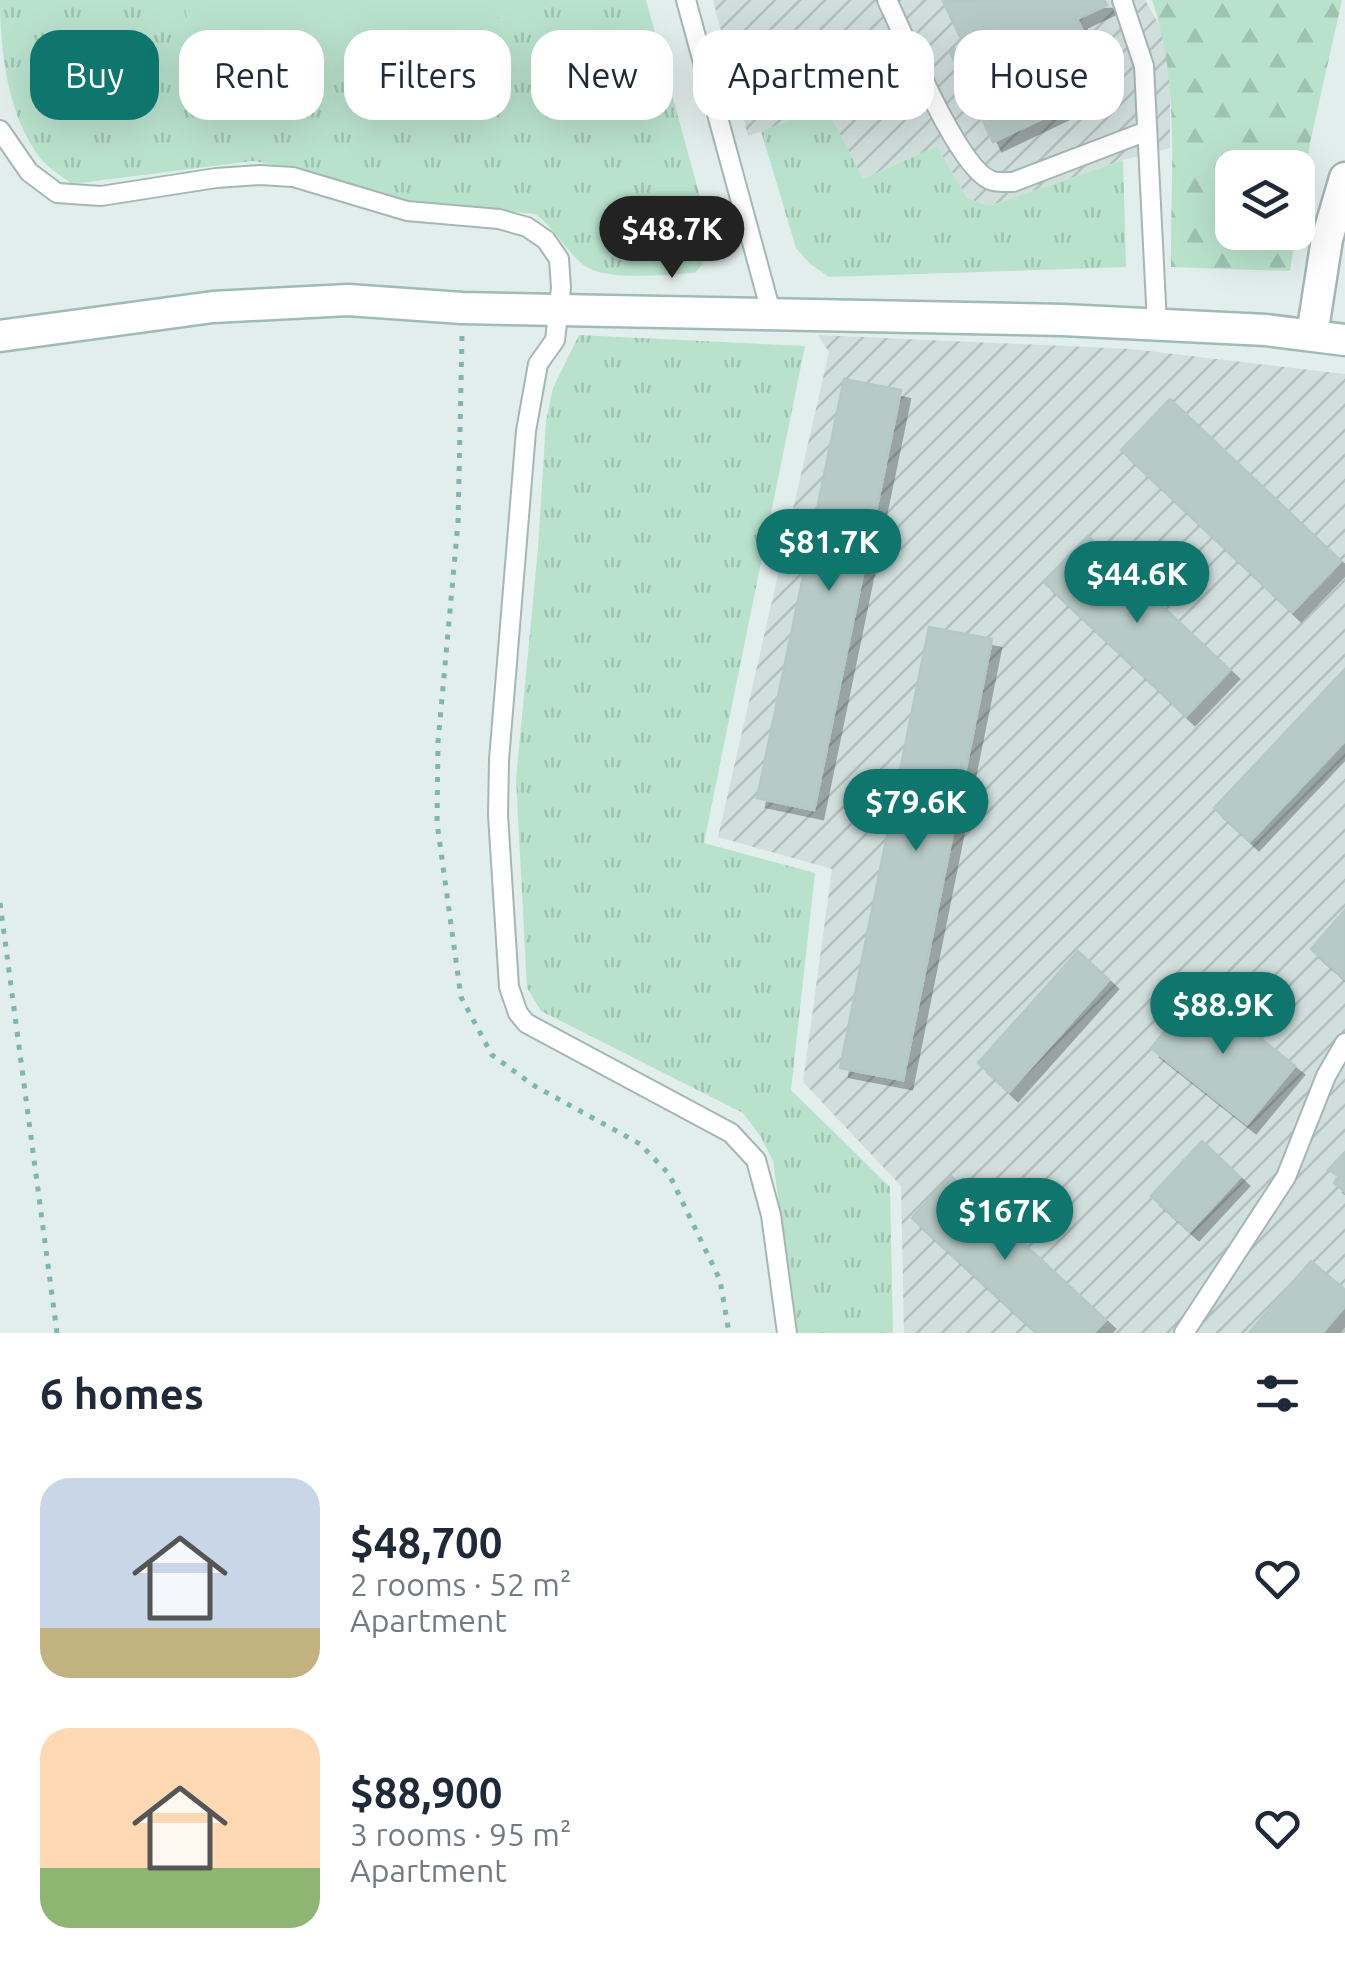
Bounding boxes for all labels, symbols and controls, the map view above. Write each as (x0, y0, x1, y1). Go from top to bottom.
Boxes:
chip: Buy (30, 30, 159, 120)
chip: Rent (179, 30, 324, 120)
chip: Filters (344, 30, 511, 120)
chip: New (531, 30, 673, 120)
chip: Apartment (693, 30, 934, 120)
chip: House (954, 30, 1124, 120)
map controls (1215, 150, 1315, 250)
button: layers (1215, 150, 1315, 250)
pin: $48.7K (591, 196, 753, 281)
text: $48.7K (621, 210, 723, 246)
pin: $81.7K (748, 509, 910, 594)
text: $81.7K (778, 523, 880, 559)
pin: $44.6K (1056, 541, 1218, 626)
text: $44.6K (1086, 555, 1188, 591)
pin: $79.6K (835, 769, 997, 854)
text: $79.6K (865, 783, 967, 819)
pin: $88.9K (1142, 972, 1304, 1057)
text: $88.9K (1172, 986, 1274, 1022)
pin: $167K (935, 1178, 1075, 1263)
text: $167K (958, 1192, 1052, 1228)
icon: filters (1250, 1366, 1305, 1421)
text: 6 homes (40, 1370, 204, 1417)
icon: home (120, 1518, 240, 1638)
text: $48,700 (350, 1519, 502, 1566)
icon: heart (1250, 1551, 1305, 1606)
text: 2 rooms · 52 m² (350, 1566, 571, 1602)
text: Apartment (350, 1602, 507, 1638)
icon: home (120, 1768, 240, 1888)
text: $88,900 (350, 1769, 502, 1816)
icon: heart (1250, 1801, 1305, 1856)
text: 3 rooms · 95 m² (350, 1816, 571, 1852)
text: Apartment (350, 1852, 507, 1888)

